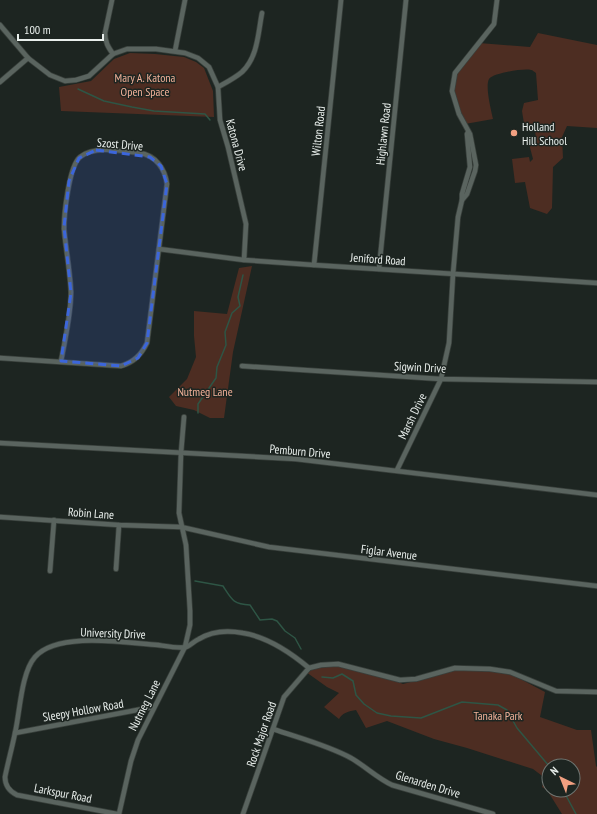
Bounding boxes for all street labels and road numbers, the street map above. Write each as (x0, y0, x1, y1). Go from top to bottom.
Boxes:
street label: Highlawn Road (372, 102, 394, 166)
street label: Wilton Road (308, 105, 328, 157)
street label: Katona Drive (223, 117, 251, 173)
street label: Szost Drive (96, 135, 144, 153)
street label: Jeniford Road (349, 250, 406, 268)
street label: Sigwin Drive (394, 358, 447, 376)
street label: Marsh Drive (394, 390, 430, 441)
street label: Pemburn Drive (269, 441, 331, 461)
street label: Robin Lane (68, 504, 114, 522)
street label: Figlar Avenue (360, 541, 418, 563)
street label: University Drive (80, 624, 146, 642)
street label: Nutmeg Lane (125, 677, 163, 733)
street label: Sleepy Hollow Road (41, 696, 125, 724)
street label: Rock Major Road (243, 699, 279, 769)
street label: Glenarden Drive (394, 767, 462, 801)
street label: Larkspur Road (33, 780, 93, 806)

